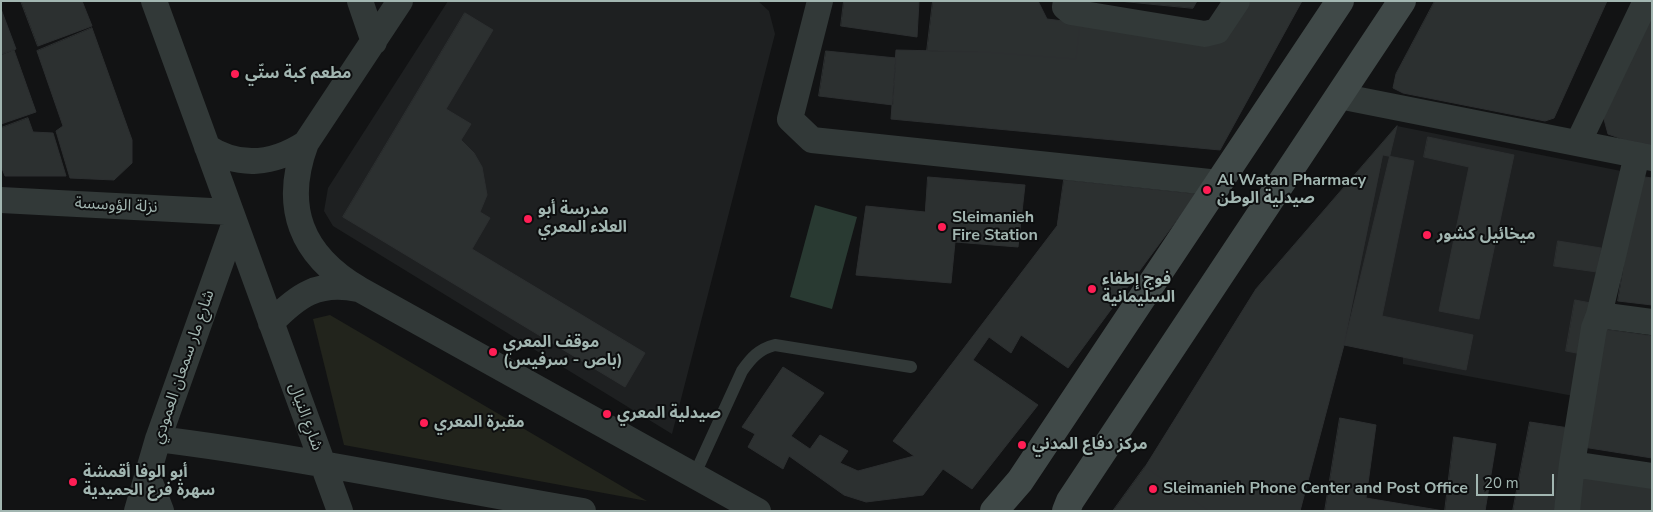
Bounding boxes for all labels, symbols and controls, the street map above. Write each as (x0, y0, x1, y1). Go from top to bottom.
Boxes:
place label: مطعم كبة ستّي (245, 64, 351, 84)
marker: مطعم كبة ستّي (229, 68, 241, 80)
place label: Al Watan Pharmacy صيدلية الوطن (1217, 171, 1366, 209)
marker: Al Watan Pharmacy صيدلية الوطن (1201, 184, 1213, 196)
street label: نزلة الؤوسسة (74, 194, 158, 218)
place label: مدرسة أبو العلاء المعري (538, 200, 627, 238)
place label: Sleimanieh Fire Station (952, 208, 1038, 246)
marker: مدرسة أبو العلاء المعري (522, 213, 534, 225)
marker: Sleimanieh Fire Station (936, 221, 948, 233)
place label: ميخائيل كشور (1437, 225, 1535, 245)
marker: ميخائيل كشور (1421, 229, 1433, 241)
place label: فوج إطفاء السليمانية (1102, 270, 1175, 308)
marker: فوج إطفاء السليمانية (1086, 283, 1098, 295)
street label: شارع مار سمعان العمودي (149, 288, 219, 446)
place label: موقف المعري (باص - سرفيس) (503, 333, 623, 371)
marker: موقف المعري (باص - سرفيس) (487, 346, 499, 358)
street label: شارع النيال (284, 381, 326, 453)
place label: صيدلية المعري (617, 404, 721, 424)
marker: صيدلية المعري (601, 408, 613, 420)
place label: مقبرة المعري (434, 413, 525, 433)
marker: مقبرة المعري (418, 417, 430, 429)
place label: مركز دفاع المدني (1032, 435, 1148, 455)
marker: مركز دفاع المدني (1016, 439, 1028, 451)
place label: أبو الوفا أقمشة سهرة فرع الحميدية (83, 463, 215, 501)
scale bar (1478, 464, 1556, 496)
text: 20 m (1484, 473, 1519, 493)
marker: أبو الوفا أقمشة سهرة فرع الحميدية (67, 476, 79, 488)
place label: Sleimanieh Phone Center and Post Office (1163, 479, 1468, 499)
marker: Sleimanieh Phone Center and Post Office (1147, 483, 1159, 495)

